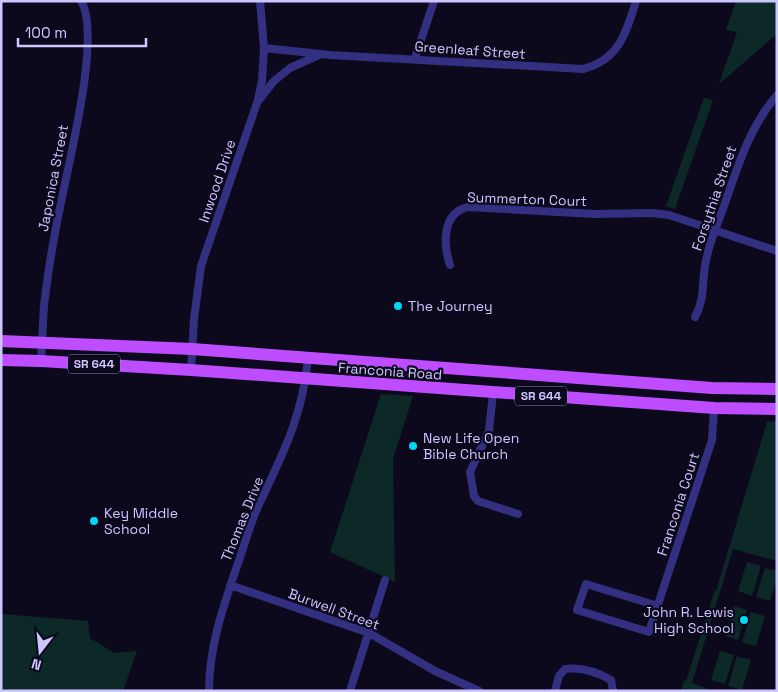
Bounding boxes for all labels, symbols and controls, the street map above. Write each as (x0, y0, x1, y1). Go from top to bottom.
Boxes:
scale bar (18, 15, 145, 47)
text: 100 m (25, 23, 67, 42)
street label: Greenleaf Street (414, 37, 526, 63)
street label: Japonica Street (34, 123, 72, 233)
street label: Inwood Drive (194, 137, 240, 225)
street label: Forsythia Street (688, 143, 740, 253)
street label: Summerton Court (467, 188, 587, 210)
place label: The Journey (408, 297, 493, 315)
marker: The Journey (392, 300, 404, 312)
road number: SR 644 (68, 354, 120, 374)
street label: Franconia Road (337, 358, 443, 384)
road number: SR 644 (515, 386, 567, 406)
place label: New Life Open Bible Church (423, 429, 519, 463)
marker: New Life Open Bible Church (407, 440, 419, 452)
street label: Franconia Court (653, 450, 703, 558)
street label: Thomas Drive (217, 474, 267, 564)
place label: Key Middle School (104, 504, 178, 538)
marker: Key Middle School (88, 515, 100, 527)
street label: Burwell Street (286, 584, 382, 634)
place label: John R. Lewis High School (643, 603, 734, 637)
marker: John R. Lewis High School (738, 614, 750, 626)
north arrow (15, 627, 65, 677)
text: N (29, 655, 43, 674)

